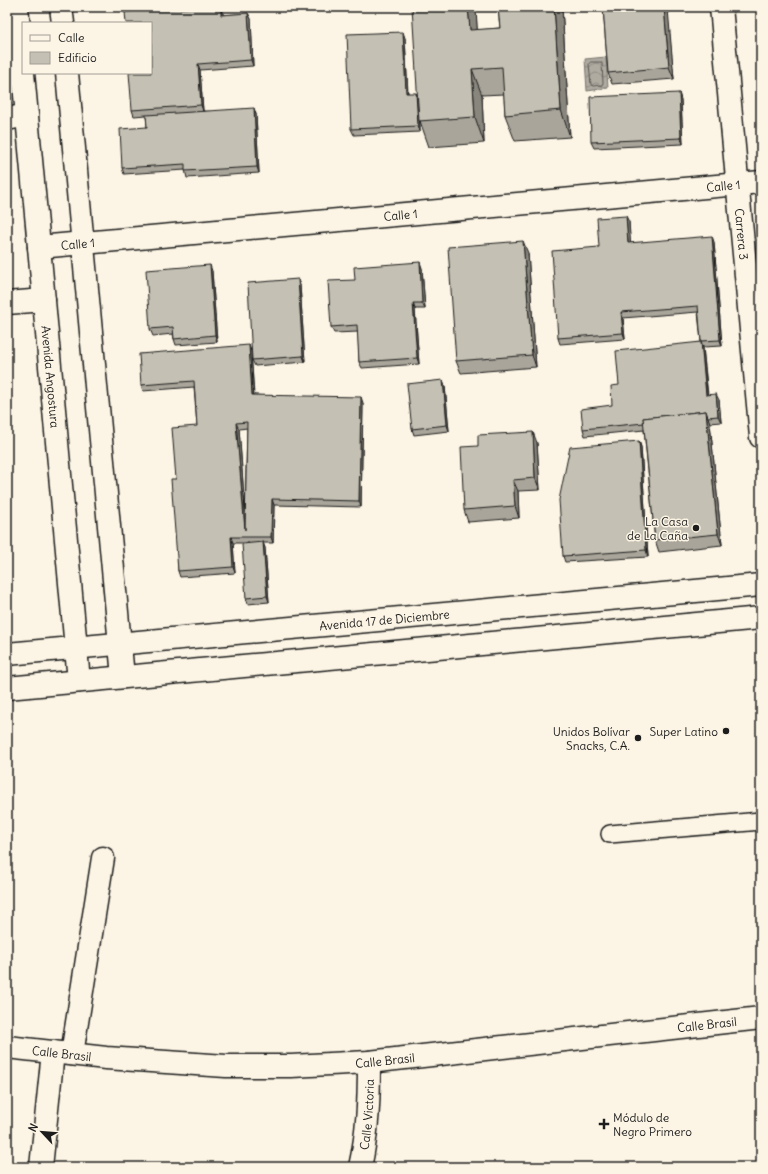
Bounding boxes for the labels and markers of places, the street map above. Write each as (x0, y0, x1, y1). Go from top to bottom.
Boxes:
place label: La Casa de La Caña (627, 514, 688, 543)
marker: La Casa de La Caña (691, 523, 701, 533)
place label: Unidos Bolívar Snacks, C.A. (553, 724, 630, 753)
place label: Super Latino (650, 724, 718, 739)
marker: Super Latino (721, 726, 731, 736)
marker: Unidos Bolívar Snacks, C.A. (633, 733, 643, 743)
place label: Módulo de Negro Primero (613, 1110, 692, 1139)
marker: Módulo de Negro Primero (598, 1118, 610, 1130)

